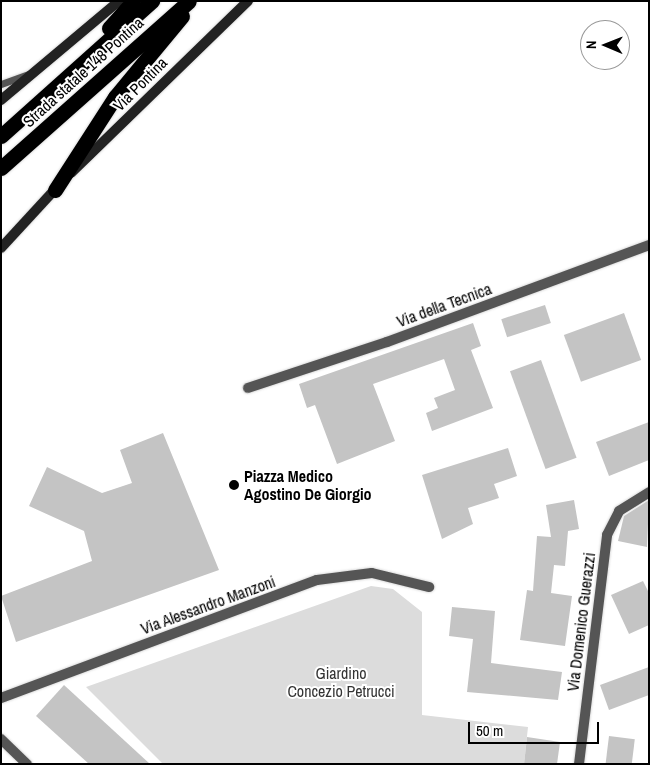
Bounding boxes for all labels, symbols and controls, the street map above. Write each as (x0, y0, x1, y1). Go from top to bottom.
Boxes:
street label: Strada statale 148 Pontina (19, 13, 147, 131)
north arrow (580, 20, 630, 70)
text: N (582, 40, 600, 49)
street label: Via Pontina (109, 53, 171, 115)
street label: Via della Tecnica (394, 279, 494, 331)
place label: Piazza Medico Agostino De Giorgio (244, 466, 372, 504)
marker: Piazza Medico Agostino De Giorgio (228, 479, 240, 491)
street label: Via Domenico Guerazzi (563, 551, 599, 693)
street label: Via Alessandro Manzoni (138, 572, 278, 638)
park label: Giardino Concezio Petrucci (287, 663, 395, 701)
scale bar (470, 712, 601, 744)
text: 50 m (476, 720, 503, 741)

